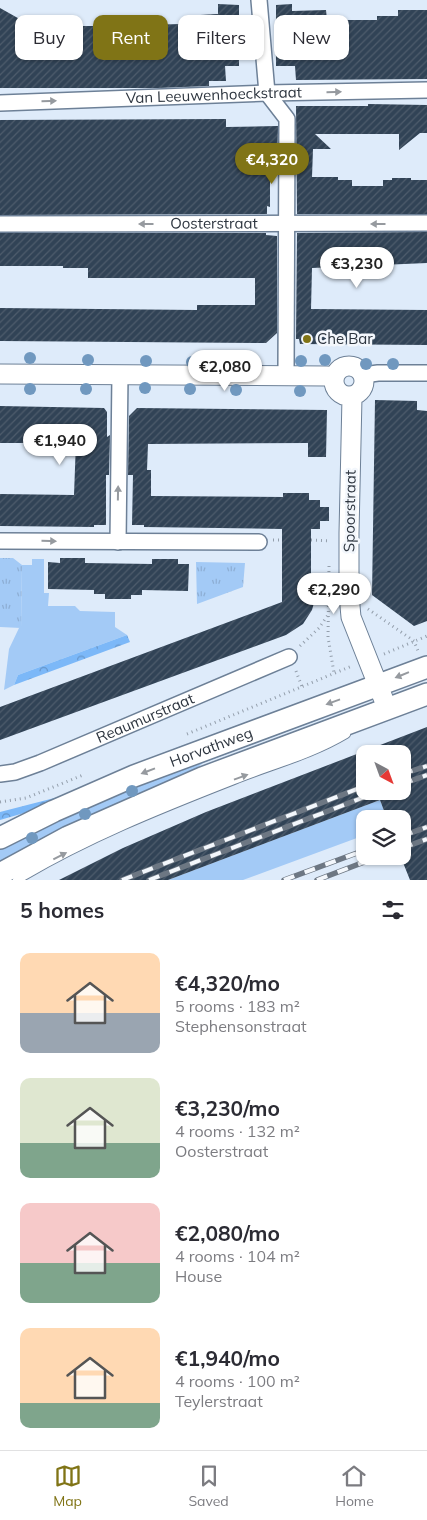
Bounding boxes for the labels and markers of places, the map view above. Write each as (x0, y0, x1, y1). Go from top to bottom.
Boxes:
pin: €4,320 (231, 142, 313, 185)
pin: €3,230 (316, 246, 398, 289)
place label: Che Bar (317, 329, 373, 348)
marker: Che Bar (301, 333, 313, 345)
pin: €2,080 (184, 350, 266, 392)
pin: €1,940 (19, 424, 101, 466)
pin: €2,290 (293, 572, 375, 615)

